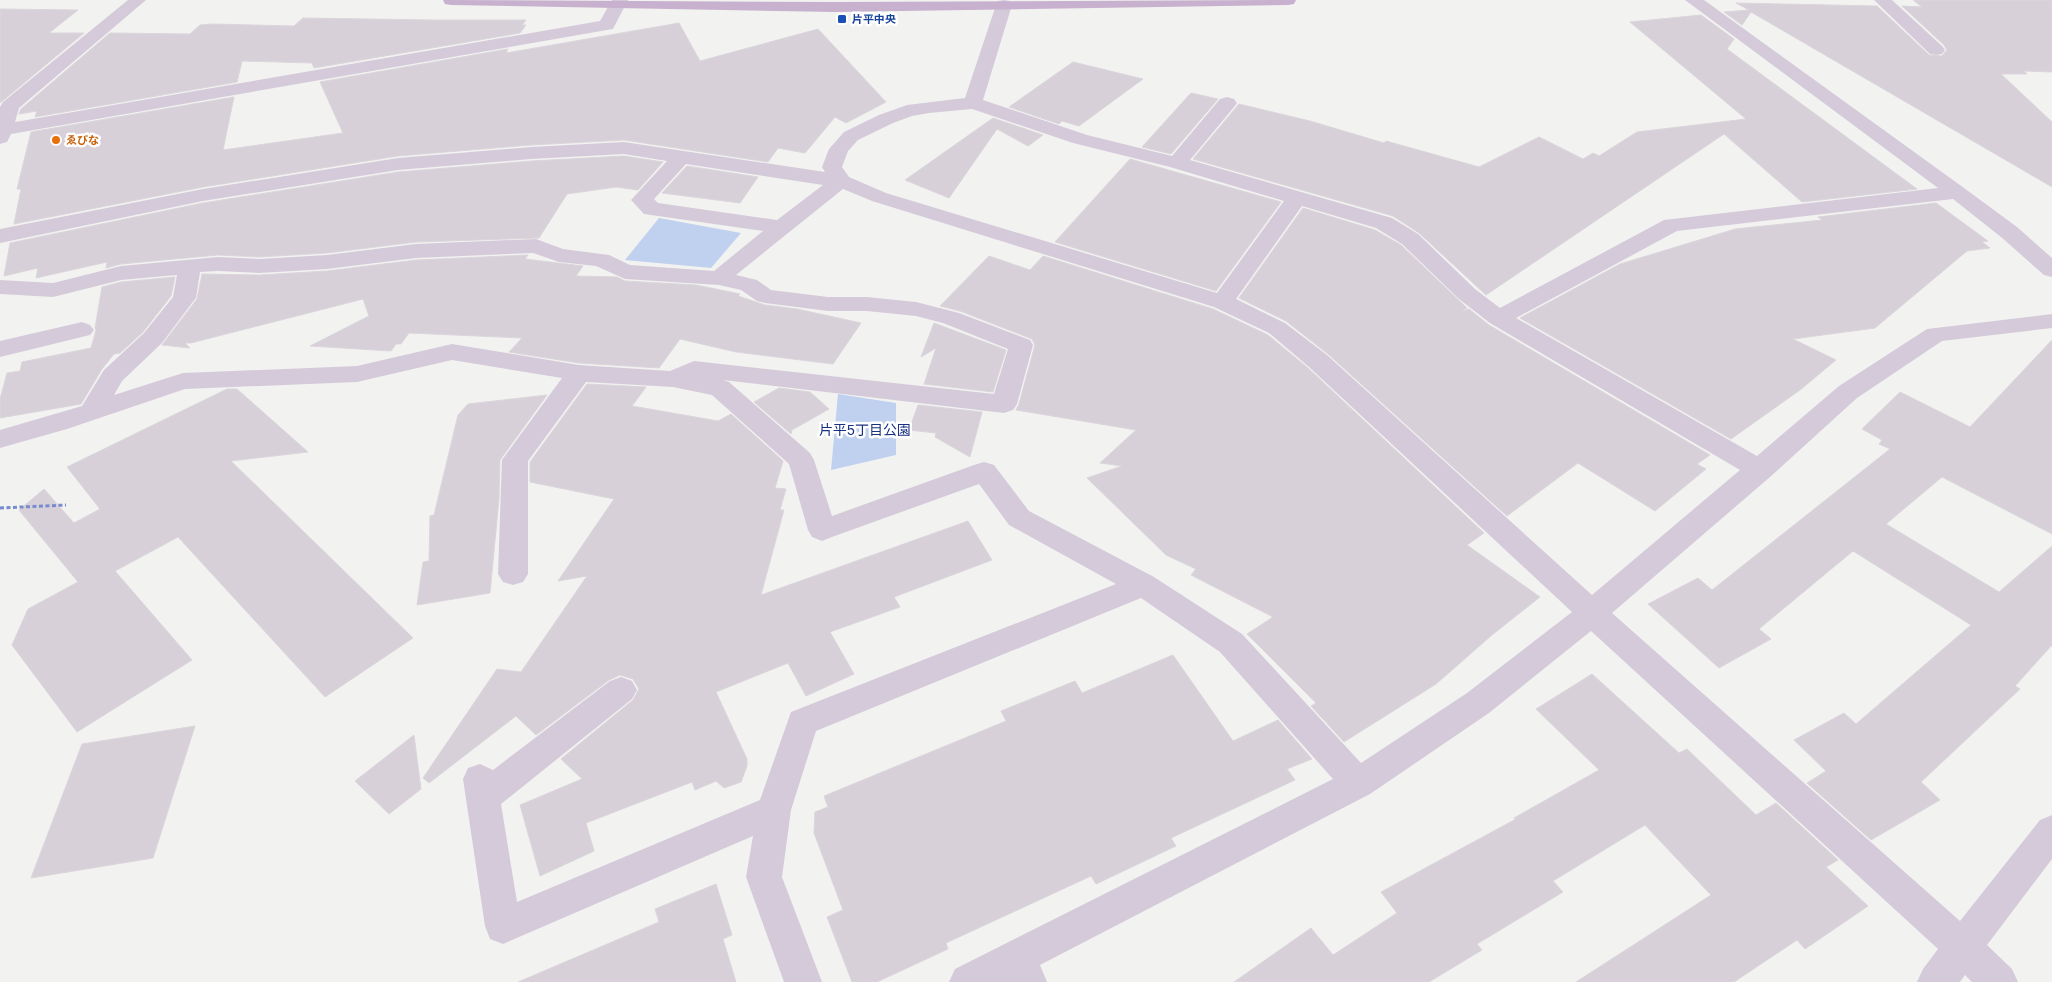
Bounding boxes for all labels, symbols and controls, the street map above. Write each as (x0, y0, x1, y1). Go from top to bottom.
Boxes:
marker: 片平中央 (836, 13, 848, 25)
place label: 片平中央 (852, 13, 896, 25)
marker: ゑびな (50, 134, 62, 146)
place label: ゑびな (66, 134, 99, 146)
park label: 片平5丁目公園 (819, 422, 911, 438)

